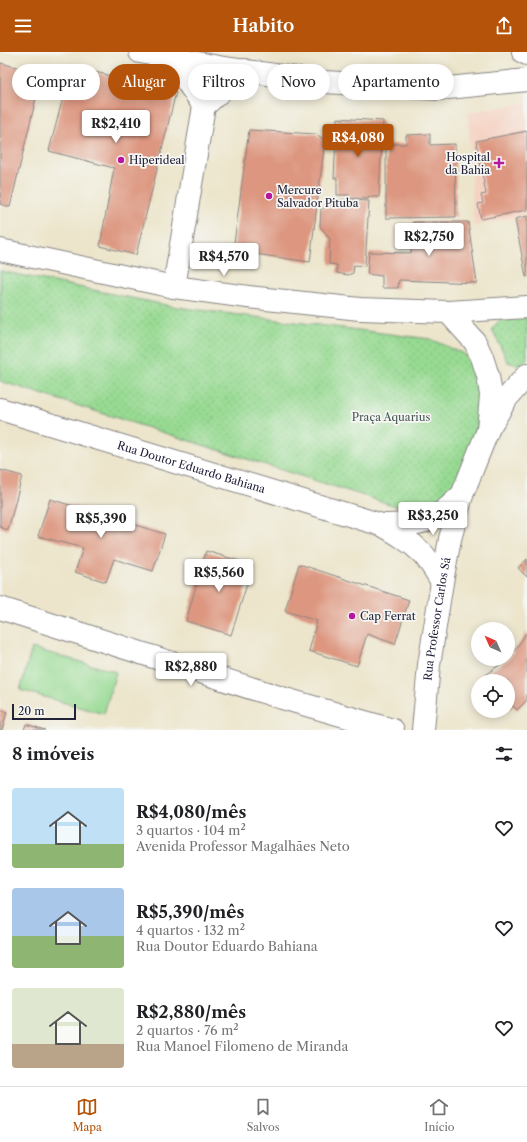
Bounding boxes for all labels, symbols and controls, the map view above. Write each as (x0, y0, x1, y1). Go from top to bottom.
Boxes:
icon: menu (12, 15, 34, 37)
text: Habito (233, 15, 294, 37)
icon: share (493, 15, 515, 37)
chip: Comprar (12, 64, 100, 100)
chip: Alugar (108, 64, 180, 100)
chip: Filtros (188, 64, 259, 100)
chip: Novo (267, 64, 330, 100)
chip: Apartamento (338, 64, 454, 100)
pin: R$2,410 (79, 110, 153, 144)
text: R$2,410 (91, 115, 141, 131)
pin: R$4,080 (321, 124, 395, 158)
text: R$4,080 (332, 129, 384, 145)
place label: Hospital da Bahia (445, 150, 491, 177)
place label: Hiperideal (129, 153, 185, 167)
marker: Hiperideal (116, 155, 126, 165)
marker: Hospital da Bahia (493, 157, 505, 169)
place label: Mercure Salvador Pituba (277, 183, 359, 210)
marker: Mercure Salvador Pituba (264, 191, 274, 201)
pin: R$2,750 (392, 223, 466, 257)
text: R$2,750 (404, 228, 454, 244)
pin: R$4,570 (187, 243, 261, 277)
text: R$4,570 (199, 248, 249, 264)
park label: Praça Aquarius (352, 410, 430, 424)
street label: Rua Doutor Eduardo Bahiana (116, 438, 267, 496)
pin: R$3,250 (396, 502, 470, 536)
pin: R$5,390 (64, 505, 138, 539)
text: R$3,250 (407, 507, 459, 523)
text: R$5,390 (75, 510, 127, 526)
street label: Rua Professor Carlos Sá (421, 556, 453, 681)
pin: R$5,560 (182, 559, 256, 593)
text: R$5,560 (193, 564, 245, 580)
place label: Cap Ferrat (360, 609, 416, 623)
marker: Cap Ferrat (347, 611, 357, 621)
north arrow (471, 622, 515, 666)
map controls (471, 622, 515, 718)
pin: R$2,880 (154, 653, 228, 687)
text: R$2,880 (165, 658, 217, 674)
button: locate (471, 674, 515, 718)
scale bar (12, 702, 76, 721)
text: 20 m (18, 704, 44, 718)
icon: filters (493, 743, 515, 765)
text: 8 imóveis (12, 744, 94, 764)
text: R$4,080/mês (136, 802, 246, 822)
icon: home (44, 804, 92, 852)
icon: heart (493, 817, 515, 839)
text: 3 quartos · 104 m² (136, 822, 246, 838)
text: Avenida Professor Magalhães Neto (136, 838, 350, 854)
text: R$5,390/mês (136, 902, 244, 922)
icon: home (44, 904, 92, 952)
icon: heart (493, 917, 515, 939)
text: 4 quartos · 132 m² (136, 922, 245, 938)
text: Rua Doutor Eduardo Bahiana (136, 938, 318, 954)
text: R$2,880/mês (136, 1002, 246, 1022)
icon: home (44, 1004, 92, 1052)
icon: heart (493, 1017, 515, 1039)
text: 2 quartos · 76 m² (136, 1022, 239, 1038)
text: Rua Manoel Filomeno de Miranda (136, 1038, 348, 1054)
tab: Mapa (72, 1096, 102, 1134)
tab: Salvos (247, 1096, 279, 1134)
tab: Início (424, 1096, 455, 1134)

